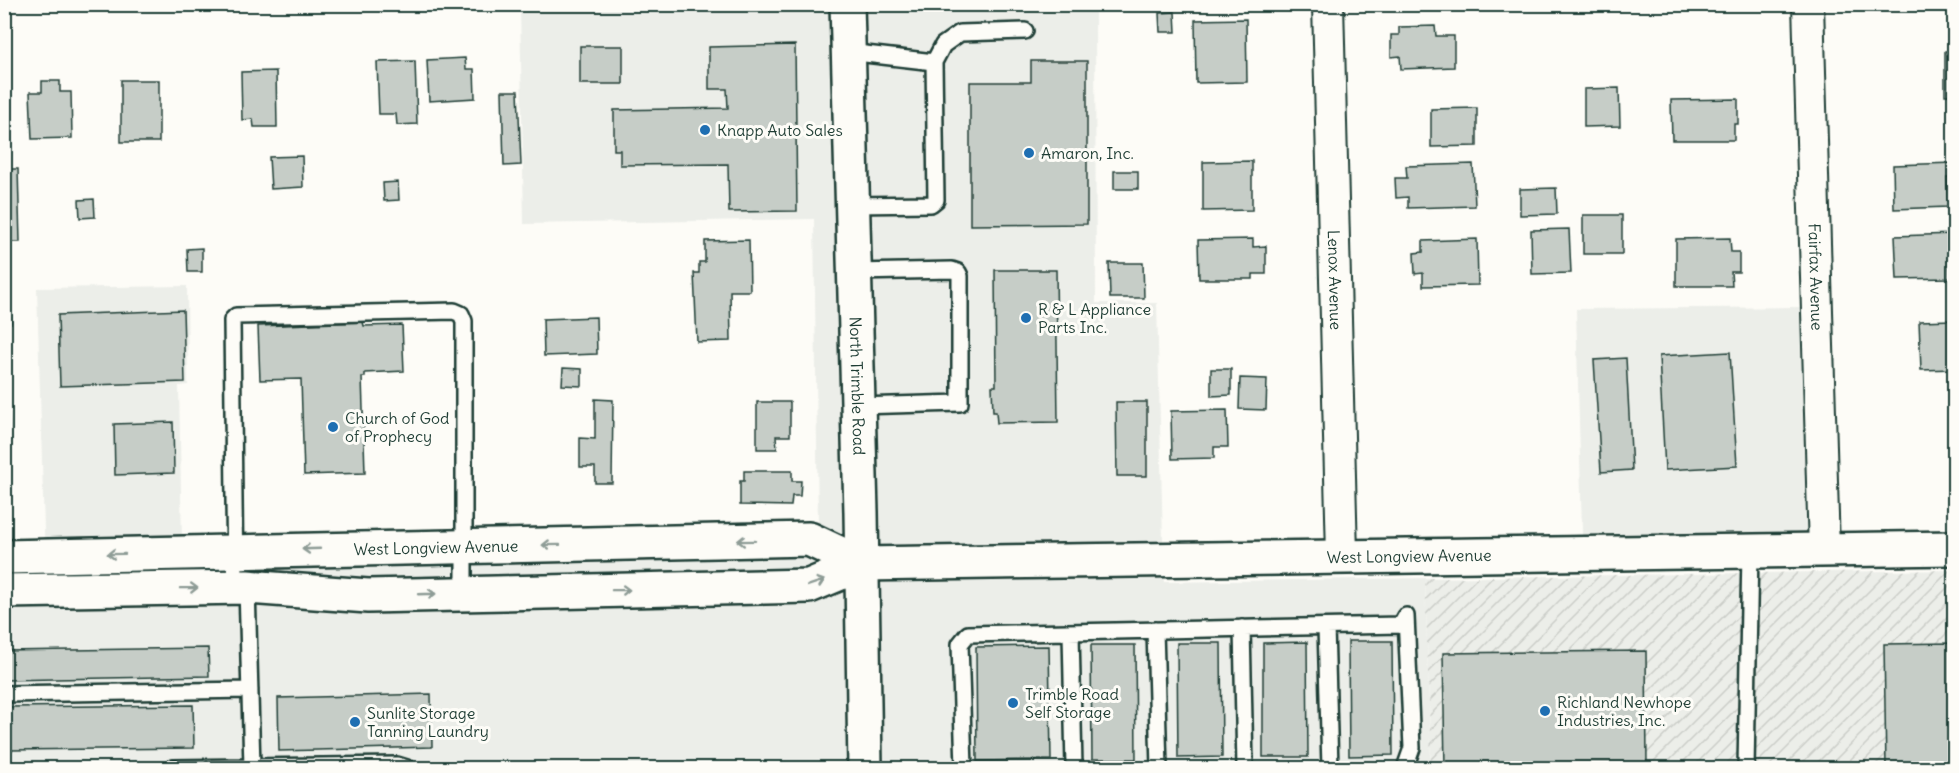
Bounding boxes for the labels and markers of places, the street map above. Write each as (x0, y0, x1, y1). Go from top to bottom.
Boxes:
place label: Knapp Auto Sales (717, 120, 843, 140)
marker: Knapp Auto Sales (698, 123, 712, 137)
place label: Amaron, Inc. (1041, 143, 1134, 163)
marker: Amaron, Inc. (1022, 146, 1036, 160)
place label: R & L Appliance Parts Inc. (1038, 299, 1151, 337)
marker: R & L Appliance Parts Inc. (1019, 311, 1033, 325)
place label: Church of God of Prophecy (345, 408, 449, 446)
marker: Church of God of Prophecy (326, 420, 340, 434)
place label: Trimble Road Self Storage (1025, 684, 1119, 722)
place label: Richland Newhope Industries, Inc. (1557, 692, 1691, 730)
marker: Trimble Road Self Storage (1006, 696, 1020, 710)
place label: Sunlite Storage Tanning Laundry (367, 703, 489, 741)
marker: Richland Newhope Industries, Inc. (1538, 704, 1552, 718)
marker: Sunlite Storage Tanning Laundry (348, 715, 362, 729)

